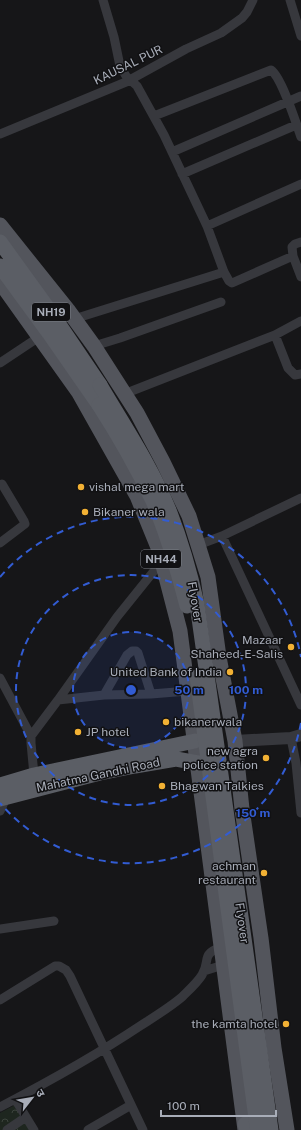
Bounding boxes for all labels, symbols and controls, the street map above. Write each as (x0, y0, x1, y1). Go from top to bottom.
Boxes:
street label: KAUSAL PUR (91, 42, 165, 88)
road number: NH19 (32, 303, 70, 321)
place label: vishal mega mart (89, 480, 185, 494)
marker: vishal mega mart (76, 482, 86, 492)
place label: Bikaner wala (93, 505, 165, 519)
marker: Bikaner wala (80, 507, 90, 517)
road number: NH44 (141, 550, 181, 568)
street label: Flyover (185, 581, 205, 624)
place label: Mazaar Shaheed-E-Salis (190, 633, 283, 661)
marker: Mazaar Shaheed-E-Salis (286, 642, 296, 652)
place label: United Bank of India (110, 665, 222, 679)
marker: United Bank of India (225, 667, 235, 677)
centre of rings (124, 683, 138, 697)
text: 50 m (174, 683, 204, 697)
text: 100 m (229, 683, 263, 697)
place label: bikanerwala (174, 715, 242, 729)
marker: bikanerwala (161, 717, 171, 727)
place label: JP hotel (86, 725, 130, 739)
marker: JP hotel (73, 727, 83, 737)
place label: new agra police station (183, 744, 258, 772)
marker: new agra police station (261, 753, 271, 763)
street label: Mahatma Gandhi Road (35, 755, 161, 795)
place label: Bhagwan Talkies (170, 779, 264, 793)
marker: Bhagwan Talkies (157, 781, 167, 791)
text: 150 m (236, 806, 270, 820)
place label: achman restaurant (198, 859, 256, 887)
marker: achman restaurant (259, 868, 269, 878)
street label: Flyover (232, 902, 252, 945)
place label: the kamta hotel (191, 1017, 278, 1031)
marker: the kamta hotel (281, 1019, 291, 1029)
north arrow (12, 1078, 52, 1118)
text: उ (34, 1087, 48, 1099)
scale bar (161, 1092, 276, 1118)
text: 100 m (167, 1099, 200, 1113)

